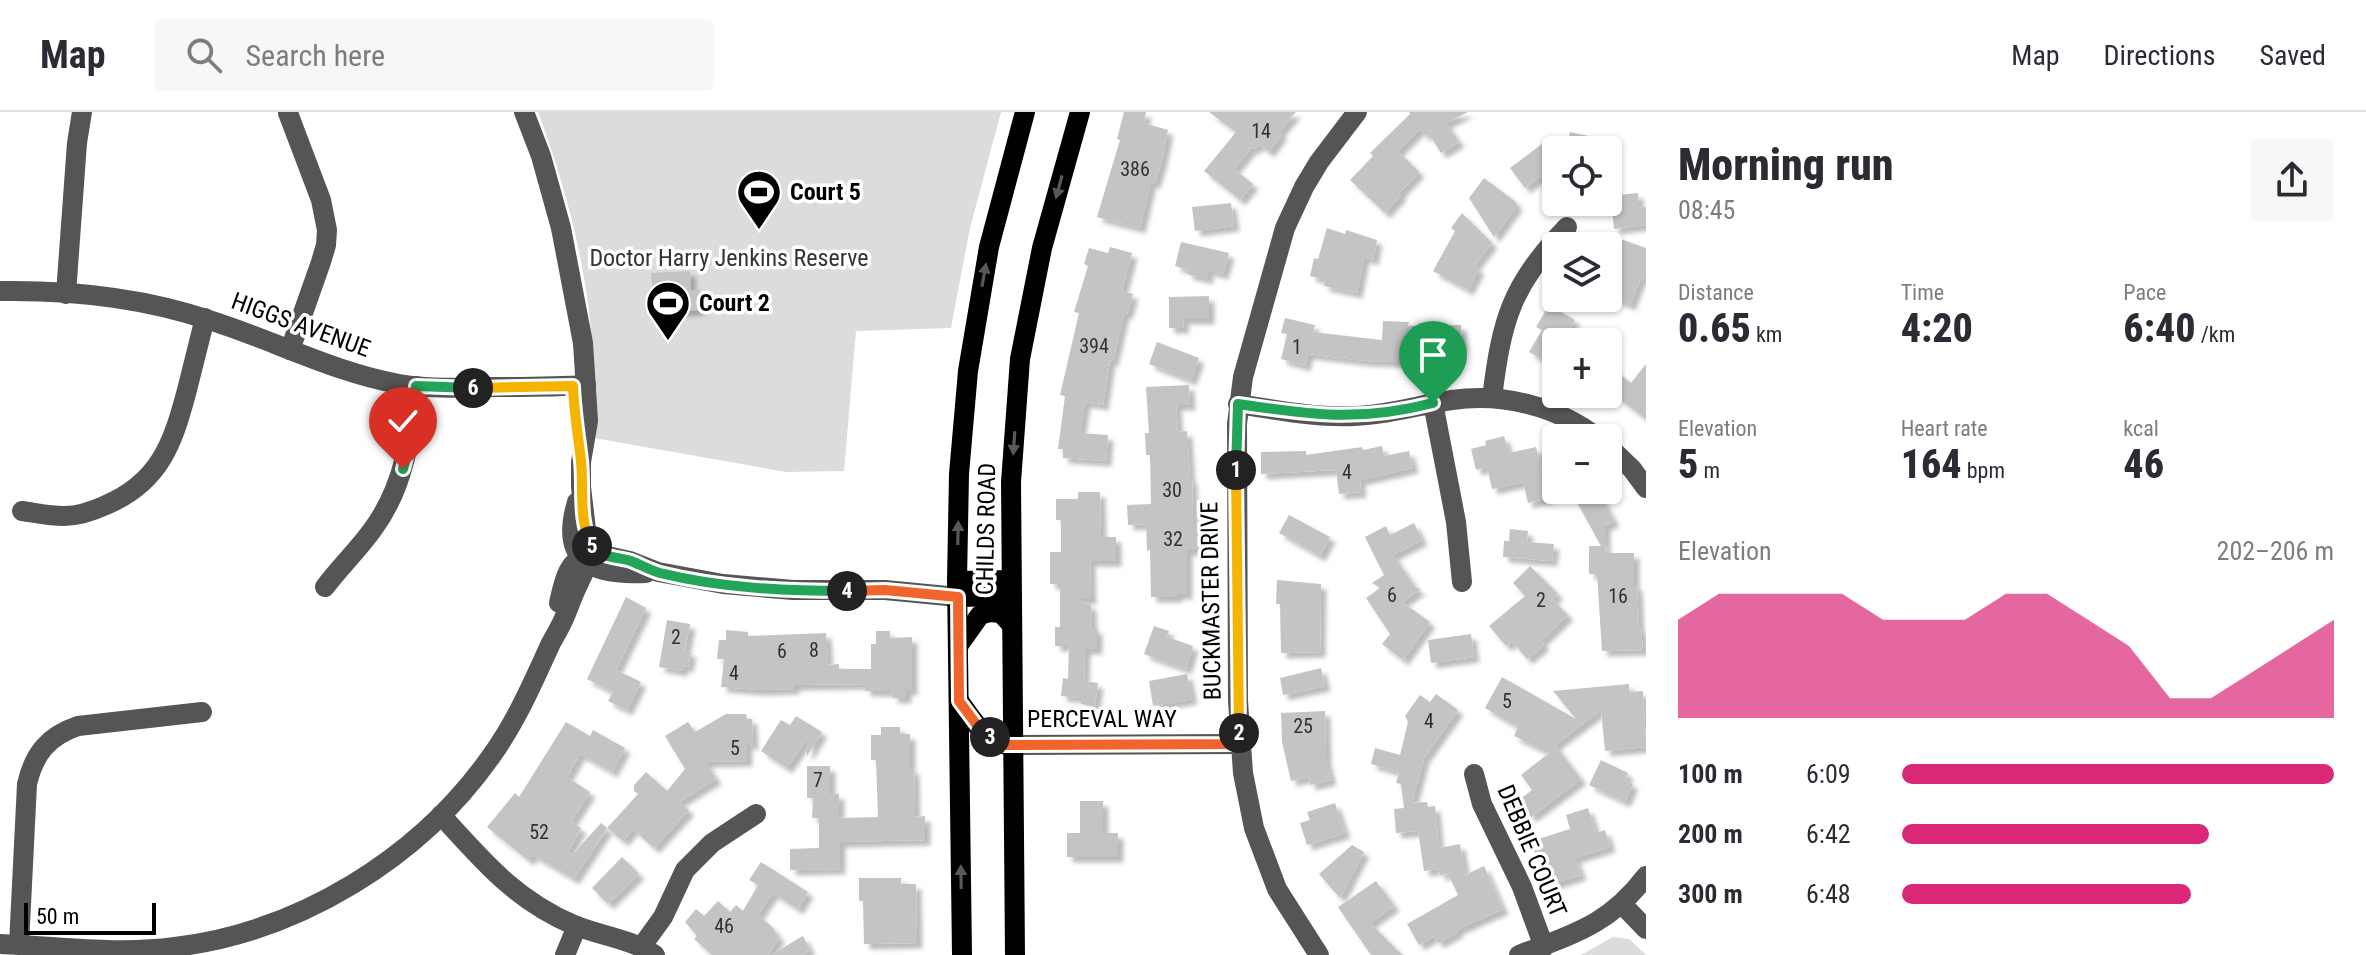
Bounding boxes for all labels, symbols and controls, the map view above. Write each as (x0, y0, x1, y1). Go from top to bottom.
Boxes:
search box (154, 19, 714, 91)
text: Map (40, 33, 106, 77)
icon: search (182, 33, 226, 77)
text: Search here (246, 38, 385, 73)
text: Map (2011, 39, 2060, 72)
text: Directions (2104, 39, 2215, 72)
text: Saved (2259, 39, 2326, 72)
house number: 14 (1251, 119, 1271, 143)
map controls (1542, 136, 1622, 504)
button: locate (1542, 136, 1622, 216)
button: share (2250, 138, 2334, 222)
text: Morning run (1678, 139, 1894, 191)
house number: 386 (1120, 157, 1150, 181)
sports icon: Court 5 (735, 168, 783, 231)
one-way arrow (1052, 176, 1065, 200)
place label: Court 5 (790, 178, 861, 206)
text: 08:45 (1678, 195, 1735, 225)
button: layers (1542, 232, 1622, 312)
park label: Doctor Harry Jenkins Reserve (589, 244, 869, 272)
one-way arrow (979, 262, 991, 287)
sports icon: Court 2 (644, 279, 692, 342)
text: Distance (1678, 280, 1754, 305)
text: Time (1901, 280, 1944, 305)
text: Pace (2123, 280, 2166, 305)
street label: HIGGS AVENUE (228, 287, 374, 363)
place label: Court 2 (699, 289, 770, 317)
text: 0.65 (1678, 305, 1751, 352)
text: 4:20 (1901, 305, 1973, 352)
text: 6:40 (2123, 305, 2196, 352)
pin (1399, 321, 1467, 403)
text: km (1751, 322, 1782, 347)
text: /km (2196, 322, 2235, 347)
button: + (1542, 328, 1622, 408)
icon: arrive (1411, 333, 1455, 377)
house number: 394 (1079, 334, 1109, 358)
house number: 1 (1292, 335, 1302, 359)
pin: 6 (453, 368, 493, 408)
text: 6 (467, 375, 479, 400)
pin (369, 387, 437, 469)
icon: check (381, 399, 425, 443)
text: Elevation (1678, 416, 1757, 441)
text: Heart rate (1901, 416, 1988, 441)
text: kcal (2123, 416, 2159, 441)
button: − (1542, 424, 1622, 504)
one-way arrow (1007, 430, 1020, 455)
text: 5 (1678, 441, 1698, 488)
text: 164 (1901, 441, 1962, 488)
text: 46 (2123, 441, 2164, 488)
pin: 1 (1216, 450, 1256, 490)
text: 1 (1230, 457, 1242, 482)
text: m (1698, 458, 1720, 483)
text: bpm (1962, 458, 2005, 483)
house number: 4 (1342, 460, 1352, 484)
street label: CHILDS ROAD (971, 463, 1001, 595)
house number: 30 (1162, 478, 1182, 502)
street label: BUCKMASTER DRIVE (1195, 502, 1227, 700)
one-way arrow (952, 520, 964, 545)
pin: 5 (572, 526, 612, 566)
house number: 32 (1163, 527, 1183, 551)
text: 5 (586, 533, 598, 558)
text: Elevation (1678, 536, 1772, 566)
text: 202–206 m (2217, 536, 2334, 566)
pin: 4 (827, 571, 867, 611)
text: 4 (841, 578, 853, 603)
house number: 6 (1387, 583, 1397, 607)
house number: 16 (1608, 584, 1628, 608)
house number: 2 (1536, 588, 1546, 612)
house number: 2 (671, 625, 681, 649)
house number: 8 (809, 638, 819, 662)
house number: 6 (777, 639, 787, 663)
house number: 4 (729, 661, 739, 685)
house number: 5 (1502, 689, 1512, 713)
street label: PERCEVAL WAY (1027, 705, 1177, 733)
house number: 4 (1424, 709, 1434, 733)
pin: 2 (1219, 713, 1259, 753)
house number: 25 (1293, 714, 1313, 738)
pin: 3 (970, 717, 1010, 757)
text: 2 (1233, 720, 1245, 745)
text: 3 (984, 724, 996, 749)
house number: 5 (730, 736, 740, 760)
text: 100 m (1678, 759, 1743, 789)
text: 6:09 (1806, 759, 1851, 789)
house number: 7 (813, 768, 823, 792)
street label: DEBBIE COURT (1492, 781, 1572, 921)
text: 200 m (1678, 819, 1743, 849)
text: 6:42 (1806, 819, 1851, 849)
house number: 52 (529, 820, 549, 844)
one-way arrow (955, 864, 967, 889)
text: 300 m (1678, 879, 1743, 909)
text: 6:48 (1806, 879, 1851, 909)
scale bar (24, 899, 156, 935)
text: 50 m (36, 904, 79, 929)
house number: 46 (714, 914, 734, 938)

